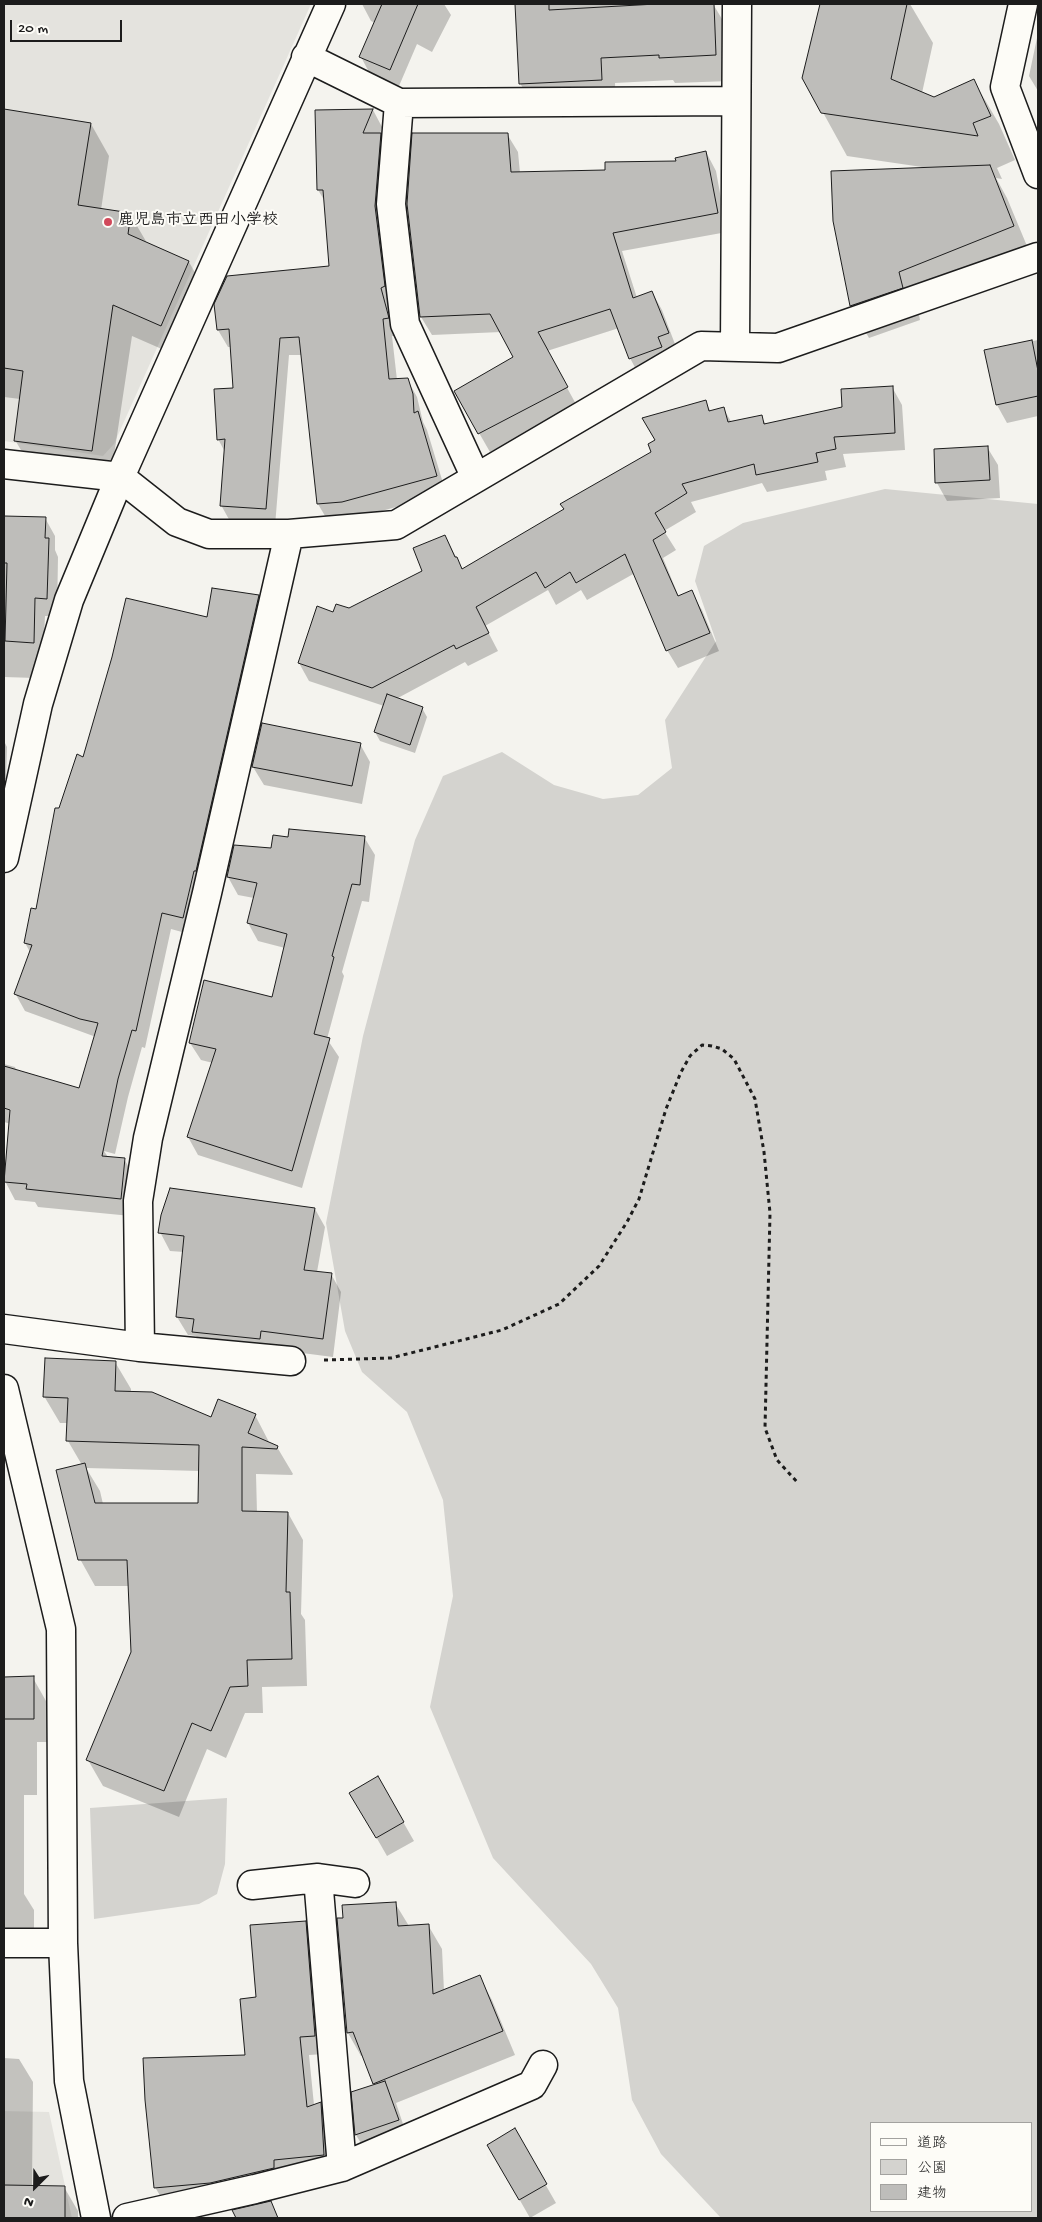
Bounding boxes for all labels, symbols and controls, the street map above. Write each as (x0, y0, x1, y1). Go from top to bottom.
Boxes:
scale bar (12, 10, 125, 42)
text: 20 m (18, 20, 48, 38)
place label: 鹿児島市立西田小学校 (118, 212, 278, 232)
marker: 鹿児島市立西田小学校 (102, 216, 114, 228)
legend (870, 2122, 1032, 2212)
text: 道路 (917, 2135, 947, 2153)
text: 公園 (917, 2160, 947, 2178)
north arrow (10, 2162, 60, 2212)
text: 建物 (917, 2185, 947, 2203)
text: N (21, 2192, 36, 2211)

